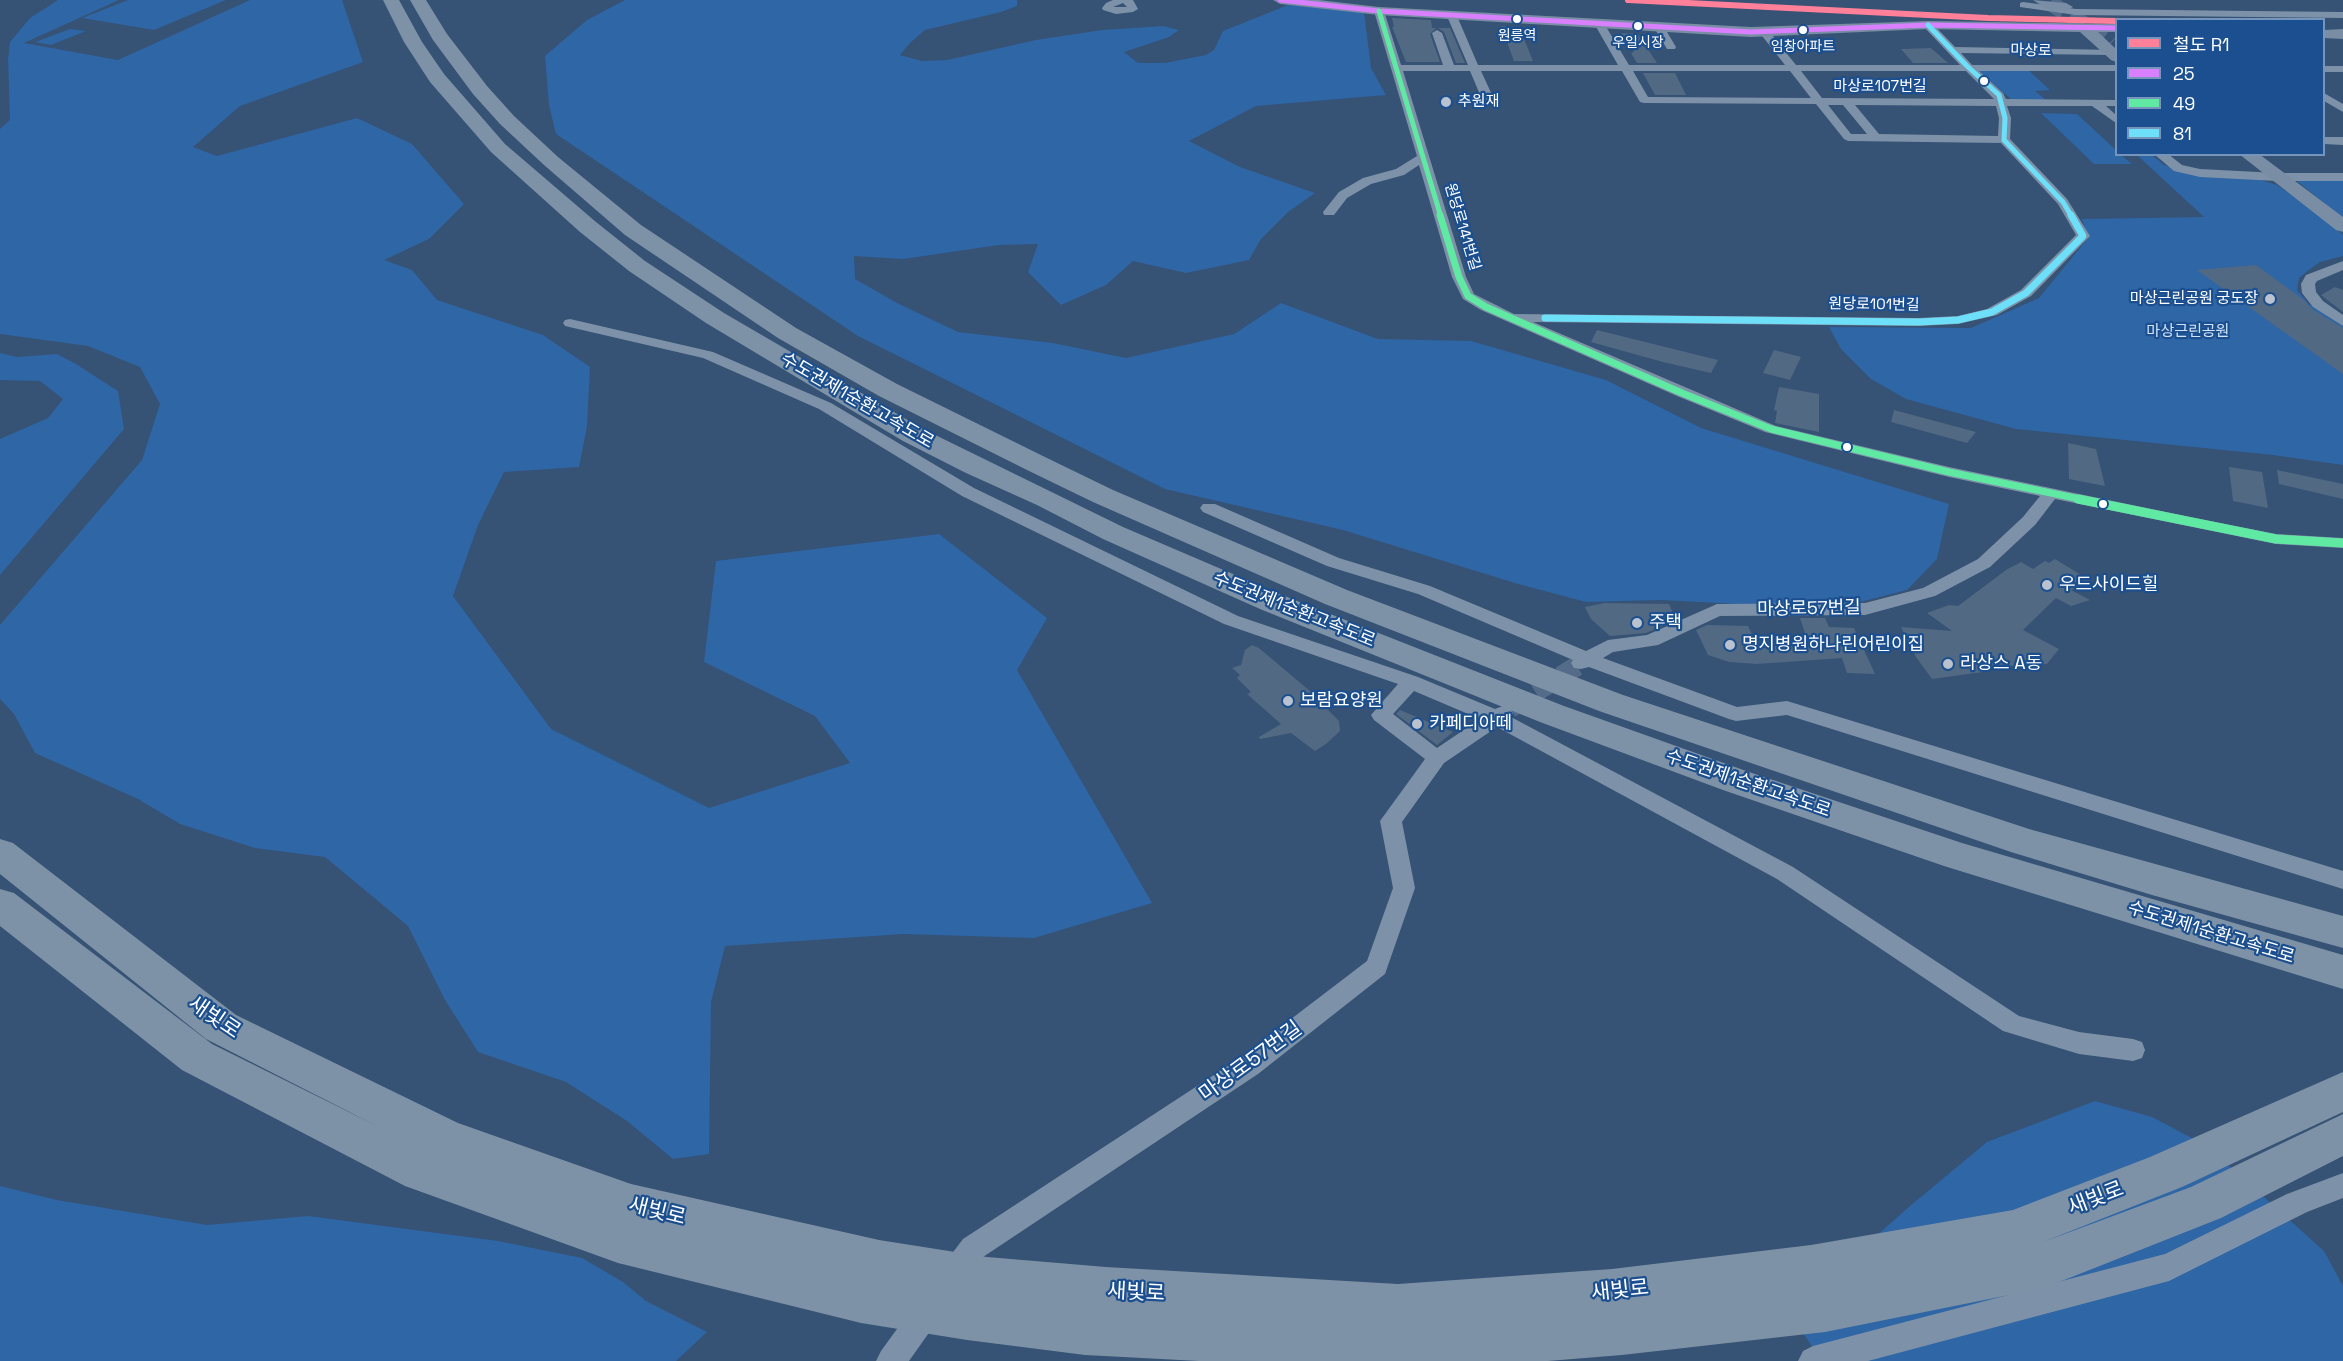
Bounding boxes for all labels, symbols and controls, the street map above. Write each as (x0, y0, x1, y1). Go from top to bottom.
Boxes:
marker: 원릉역 (1511, 13, 1523, 25)
legend (2115, 18, 2325, 156)
marker: 우일시장 (1632, 20, 1644, 32)
marker: 임창아파트 (1797, 24, 1809, 36)
place label: 원릉역 (1498, 28, 1536, 44)
text: 철도 R1 (2173, 33, 2230, 56)
place label: 우일시장 (1612, 35, 1664, 51)
place label: 임창아파트 (1771, 39, 1835, 55)
street label: 마상로 (2010, 42, 2052, 60)
text: 25 (2173, 62, 2195, 85)
unlabelled marker (1978, 75, 1990, 87)
street label: 마상로107번길 (1833, 78, 1927, 96)
text: 49 (2173, 92, 2195, 115)
place label: 추원재 (1458, 93, 1499, 111)
marker: 추원재 (1439, 95, 1453, 109)
text: 81 (2173, 122, 2192, 145)
street label: 원당로141번길 (1440, 181, 1484, 273)
place label: 마상근린공원 궁도장 (2130, 290, 2258, 308)
marker: 마상근린공원 궁도장 (2263, 292, 2277, 306)
street label: 원당로101번길 (1828, 295, 1920, 315)
park label: 마상근린공원 (2147, 323, 2229, 341)
street label: 수도권제1순환고속도로 (777, 348, 937, 454)
unlabelled marker (1841, 441, 1853, 453)
unlabelled marker (2097, 498, 2109, 510)
street label: 수도권제1순환고속도로 (1210, 568, 1378, 652)
place label: 우드사이드힐 (2059, 574, 2158, 596)
marker: 우드사이드힐 (2040, 578, 2054, 592)
street label: 마상로57번길 (1757, 597, 1861, 621)
place label: 주택 (1649, 612, 1682, 634)
marker: 주택 (1630, 616, 1644, 630)
place label: 명지병원하나린어린이집 (1742, 634, 1924, 656)
marker: 명지병원하나린어린이집 (1723, 638, 1737, 652)
place label: 라상스 A동 (1960, 653, 2042, 675)
marker: 라상스 A동 (1941, 657, 1955, 671)
place label: 보람요양원 (1300, 690, 1383, 712)
marker: 보람요양원 (1281, 694, 1295, 708)
place label: 카페디아떼 (1429, 713, 1512, 735)
marker: 카페디아떼 (1410, 717, 1424, 731)
street label: 수도권제1순환고속도로 (1663, 746, 1833, 822)
street label: 수도권제1순환고속도로 (2125, 897, 2297, 969)
street label: 새빛로 (183, 991, 245, 1045)
street label: 마상로57번길 (1195, 1016, 1307, 1108)
street label: 새빛로 (2064, 1177, 2128, 1221)
street label: 새빛로 (626, 1193, 688, 1231)
street label: 새빛로 (1590, 1275, 1650, 1307)
street label: 새빛로 (1106, 1279, 1166, 1307)

